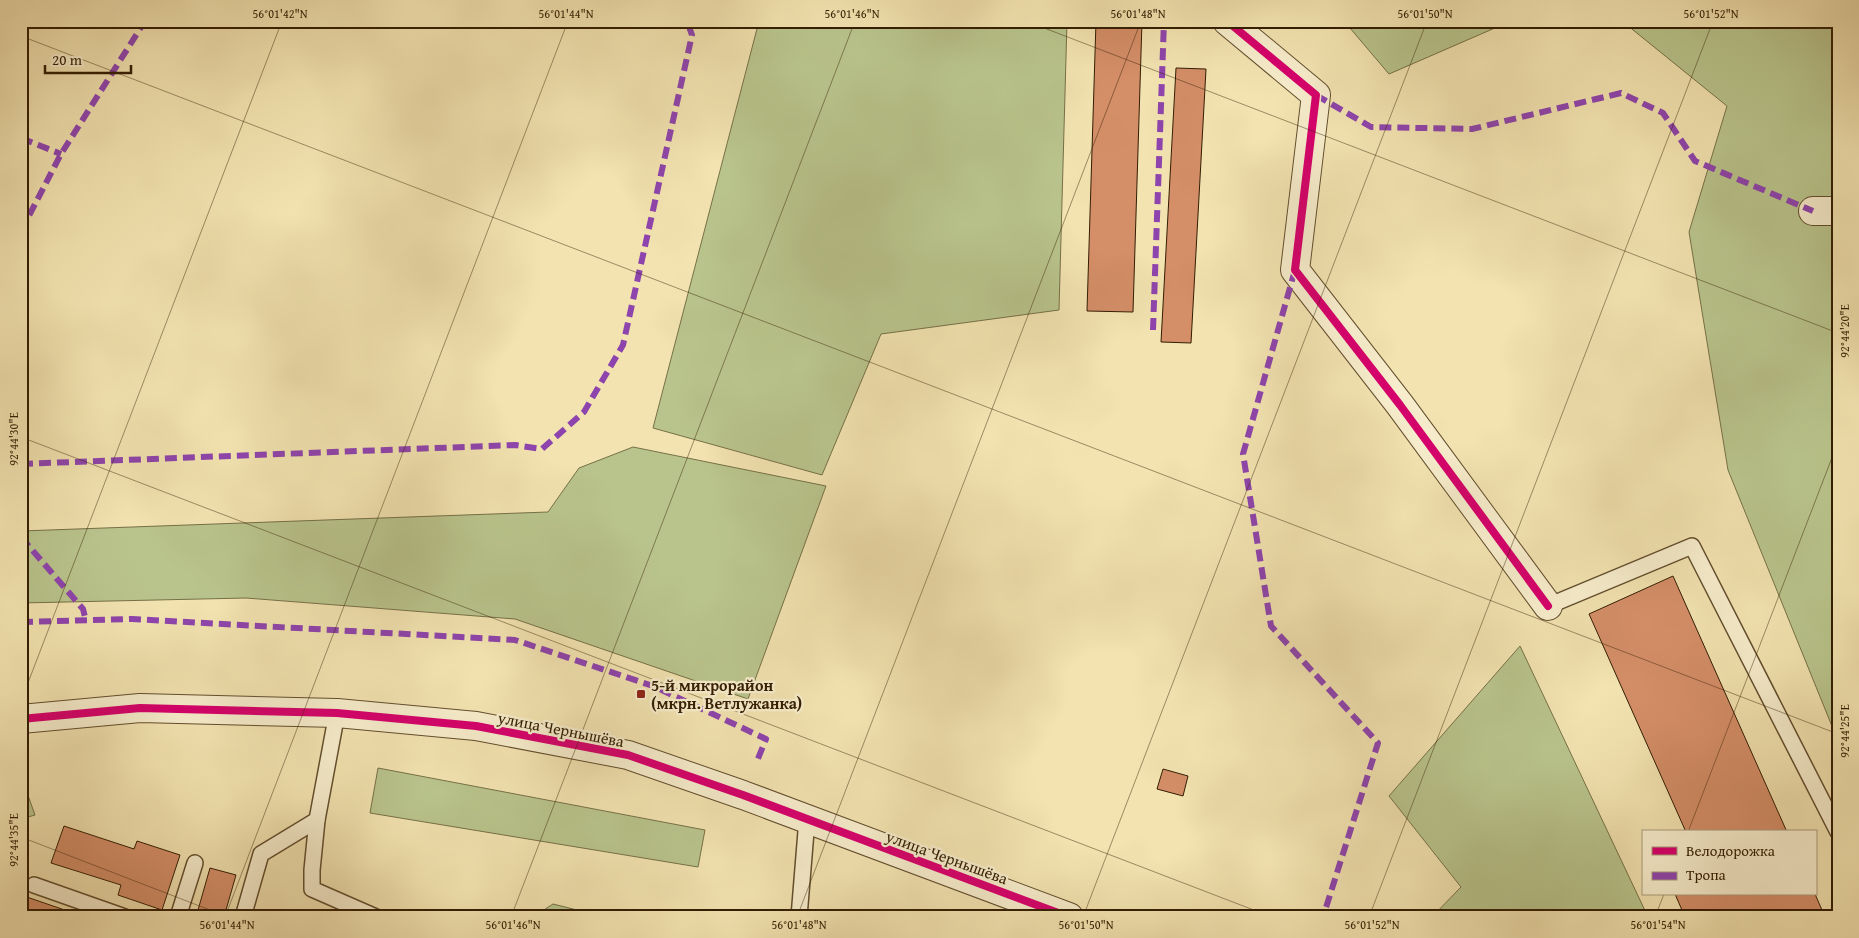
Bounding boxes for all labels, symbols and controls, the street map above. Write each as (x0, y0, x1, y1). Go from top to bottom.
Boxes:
text: 56°01'42"N (252, 5, 308, 22)
text: 56°01'44"N (538, 5, 594, 22)
text: 56°01'46"N (824, 5, 880, 22)
text: 56°01'48"N (1110, 5, 1166, 22)
text: 56°01'50"N (1397, 5, 1453, 22)
text: 56°01'52"N (1683, 5, 1739, 22)
scale bar (45, 42, 131, 74)
text: 20 m (52, 49, 83, 70)
text: 92°44'20"E (1836, 304, 1853, 358)
text: 92°44'30"E (5, 412, 22, 466)
place label: 5-й микрорайон (мкрн. Ветлужанка) (651, 673, 802, 715)
marker: 5-й микрорайон (мкрн. Ветлужанка) (635, 688, 647, 700)
text: 92°44'25"E (1836, 704, 1853, 758)
street label: улица Чернышёва (495, 705, 627, 753)
text: 92°44'35"E (5, 813, 22, 867)
street label: улица Чернышёва (882, 823, 1012, 890)
legend (1642, 830, 1816, 896)
text: Велодорожка (1686, 840, 1776, 861)
text: Тропа (1686, 864, 1727, 885)
text: 56°01'44"N (199, 916, 255, 933)
text: 56°01'46"N (485, 916, 541, 933)
text: 56°01'48"N (771, 916, 827, 933)
text: 56°01'50"N (1058, 916, 1114, 933)
text: 56°01'52"N (1344, 916, 1400, 933)
text: 56°01'54"N (1630, 916, 1686, 933)

